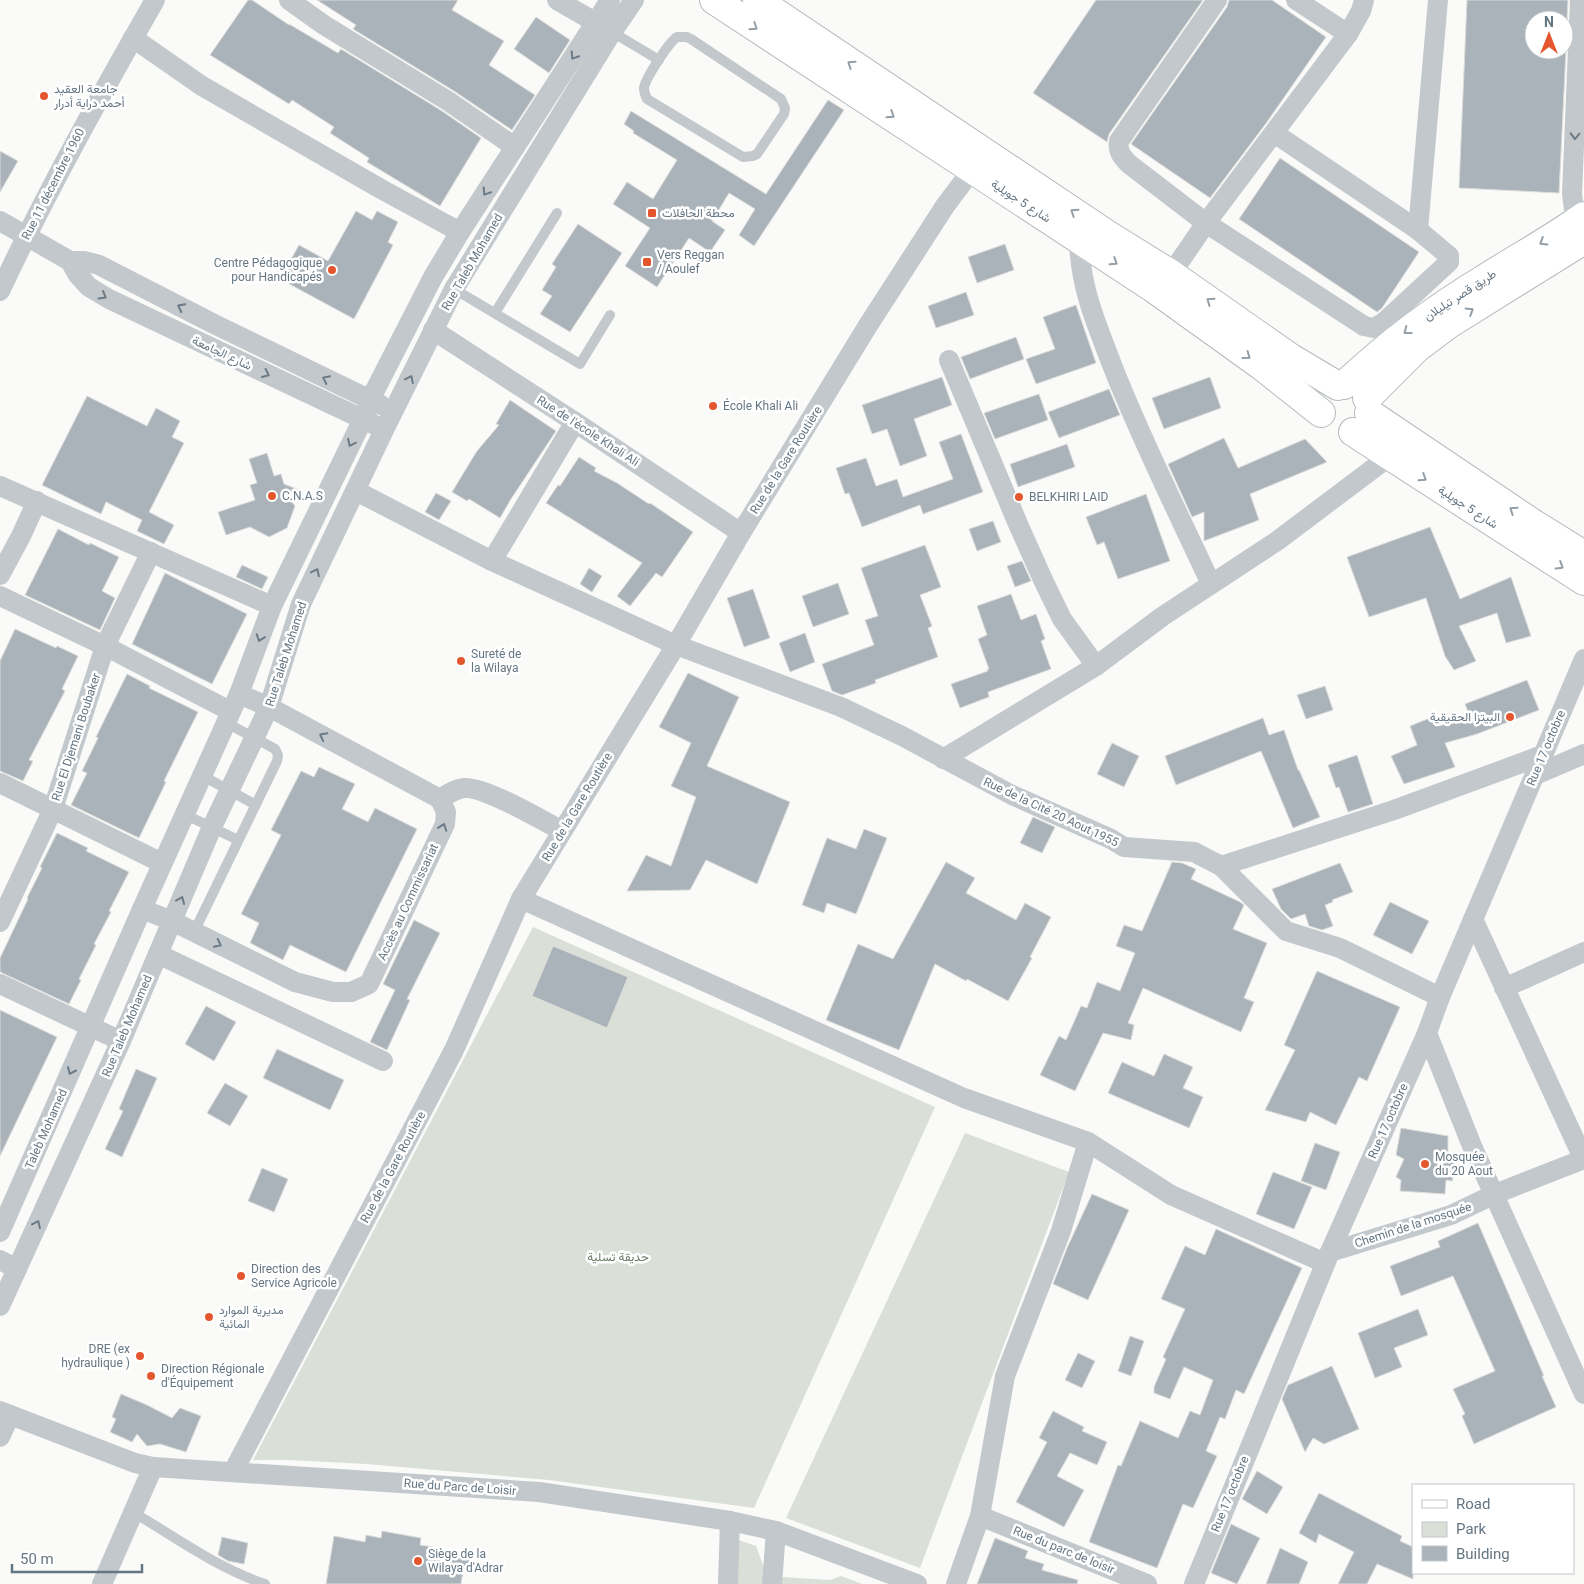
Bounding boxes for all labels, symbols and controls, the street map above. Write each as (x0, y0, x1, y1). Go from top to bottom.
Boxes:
north arrow (1524, 10, 1574, 60)
text: N (1544, 14, 1554, 30)
one-way arrow (748, 21, 758, 30)
one-way arrow (571, 50, 580, 59)
one-way arrow (847, 61, 857, 70)
place label: جامعة العقيد أحمد دراية أدرار (53, 82, 125, 111)
marker: جامعة العقيد أحمد دراية أدرار (38, 90, 50, 102)
one-way arrow (885, 109, 895, 118)
street label: Rue 11 décembre 1960 (19, 126, 87, 242)
one-way arrow (1569, 132, 1580, 140)
street label: شارع 5 جويلية (987, 177, 1053, 227)
one-way arrow (483, 187, 492, 196)
place label: محطة الحافلات (662, 206, 735, 220)
marker: محطة الحافلات (646, 207, 658, 219)
one-way arrow (1070, 209, 1079, 218)
street label: Rue Taleb Mohamed (439, 211, 505, 313)
one-way arrow (1539, 236, 1548, 246)
place label: Vers Reggan / Aoulef (657, 248, 724, 276)
place label: Centre Pédagogique pour Handicapés (214, 256, 322, 284)
marker: Vers Reggan / Aoulef (641, 256, 653, 268)
one-way arrow (1109, 256, 1118, 266)
marker: Centre Pédagogique pour Handicapés (326, 264, 338, 276)
street label: طريق قصر تيليلان (1421, 266, 1499, 324)
one-way arrow (98, 289, 107, 299)
one-way arrow (1206, 298, 1216, 307)
one-way arrow (177, 303, 186, 313)
one-way arrow (1465, 307, 1474, 317)
one-way arrow (1403, 325, 1413, 334)
street label: شارع الجامعة (189, 333, 254, 375)
one-way arrow (1241, 350, 1251, 359)
one-way arrow (260, 367, 269, 377)
one-way arrow (322, 375, 331, 385)
one-way arrow (404, 375, 414, 384)
street label: Rue de l'école Khali Ali (534, 393, 642, 469)
place label: École Khali Ali (723, 398, 798, 413)
marker: École Khali Ali (707, 400, 719, 412)
street label: Rue de la Gare Routière (747, 404, 825, 516)
one-way arrow (347, 438, 357, 447)
one-way arrow (1417, 472, 1427, 481)
street label: شارع 5 جويلية (1434, 483, 1500, 533)
place label: C.N.A.S (282, 489, 323, 503)
marker: C.N.A.S (266, 490, 278, 502)
place label: BELKHIRI LAID (1029, 490, 1108, 504)
marker: BELKHIRI LAID (1013, 491, 1025, 503)
one-way arrow (1509, 507, 1518, 517)
one-way arrow (1554, 560, 1563, 569)
one-way arrow (310, 568, 321, 577)
street label: Rue Taleb Mohamed (262, 600, 310, 708)
one-way arrow (256, 633, 266, 641)
place label: Sureté de la Wilaya (471, 647, 521, 675)
marker: Sureté de la Wilaya (455, 655, 467, 667)
street label: Rue El Djemani Boubaker (49, 671, 103, 803)
street label: Rue 17 octobre (1524, 708, 1568, 788)
place label: البيتزا الحقيقية (1430, 710, 1500, 725)
marker: البيتزا الحقيقية (1504, 711, 1516, 723)
one-way arrow (319, 732, 328, 742)
street label: Rue de la Gare Routière (539, 750, 615, 864)
street label: Rue de la Cité 20 Aout 1955 (981, 775, 1121, 850)
one-way arrow (437, 823, 447, 832)
street label: Accès au Commissariat (375, 841, 441, 963)
one-way arrow (174, 896, 185, 905)
one-way arrow (212, 938, 221, 948)
street label: Rue Taleb Mohamed (99, 973, 155, 1079)
one-way arrow (67, 1066, 78, 1075)
street label: Rue 17 octobre (1365, 1081, 1411, 1161)
street label: Taleb Mohamed (22, 1087, 70, 1171)
street label: Rue de la Gare Routière (358, 1109, 428, 1225)
place label: Mosquée du 20 Aout (1435, 1150, 1493, 1178)
marker: Mosquée du 20 Aout (1419, 1158, 1431, 1170)
street label: Chemin de la mosquée (1353, 1199, 1473, 1251)
one-way arrow (31, 1220, 41, 1229)
park label: حديقة تسلية (587, 1250, 649, 1264)
place label: Direction des Service Agricole (251, 1262, 337, 1290)
marker: Direction des Service Agricole (235, 1270, 247, 1282)
place label: مديرية الموارد المائية (219, 1303, 284, 1331)
marker: مديرية الموارد المائية (203, 1311, 215, 1323)
place label: DRE (ex hydraulique ) (61, 1342, 130, 1370)
marker: DRE (ex hydraulique ) (134, 1350, 146, 1362)
place label: Direction Régionale d'Équipement (161, 1362, 264, 1390)
marker: Direction Régionale d'Équipement (145, 1370, 157, 1382)
street label: Rue 17 octobre (1208, 1454, 1252, 1534)
street label: Rue du Parc de Loisir (403, 1476, 517, 1498)
legend (1412, 1484, 1574, 1574)
text: Road (1456, 1495, 1490, 1513)
text: Park (1456, 1520, 1487, 1538)
street label: Rue du parc de loisir (1011, 1523, 1117, 1577)
scale bar (12, 1542, 142, 1574)
text: Building (1456, 1545, 1510, 1563)
place label: Siège de la Wilaya d'Adrar (428, 1547, 503, 1575)
text: 50 m (20, 1550, 54, 1568)
marker: Siège de la Wilaya d'Adrar (412, 1555, 424, 1567)

